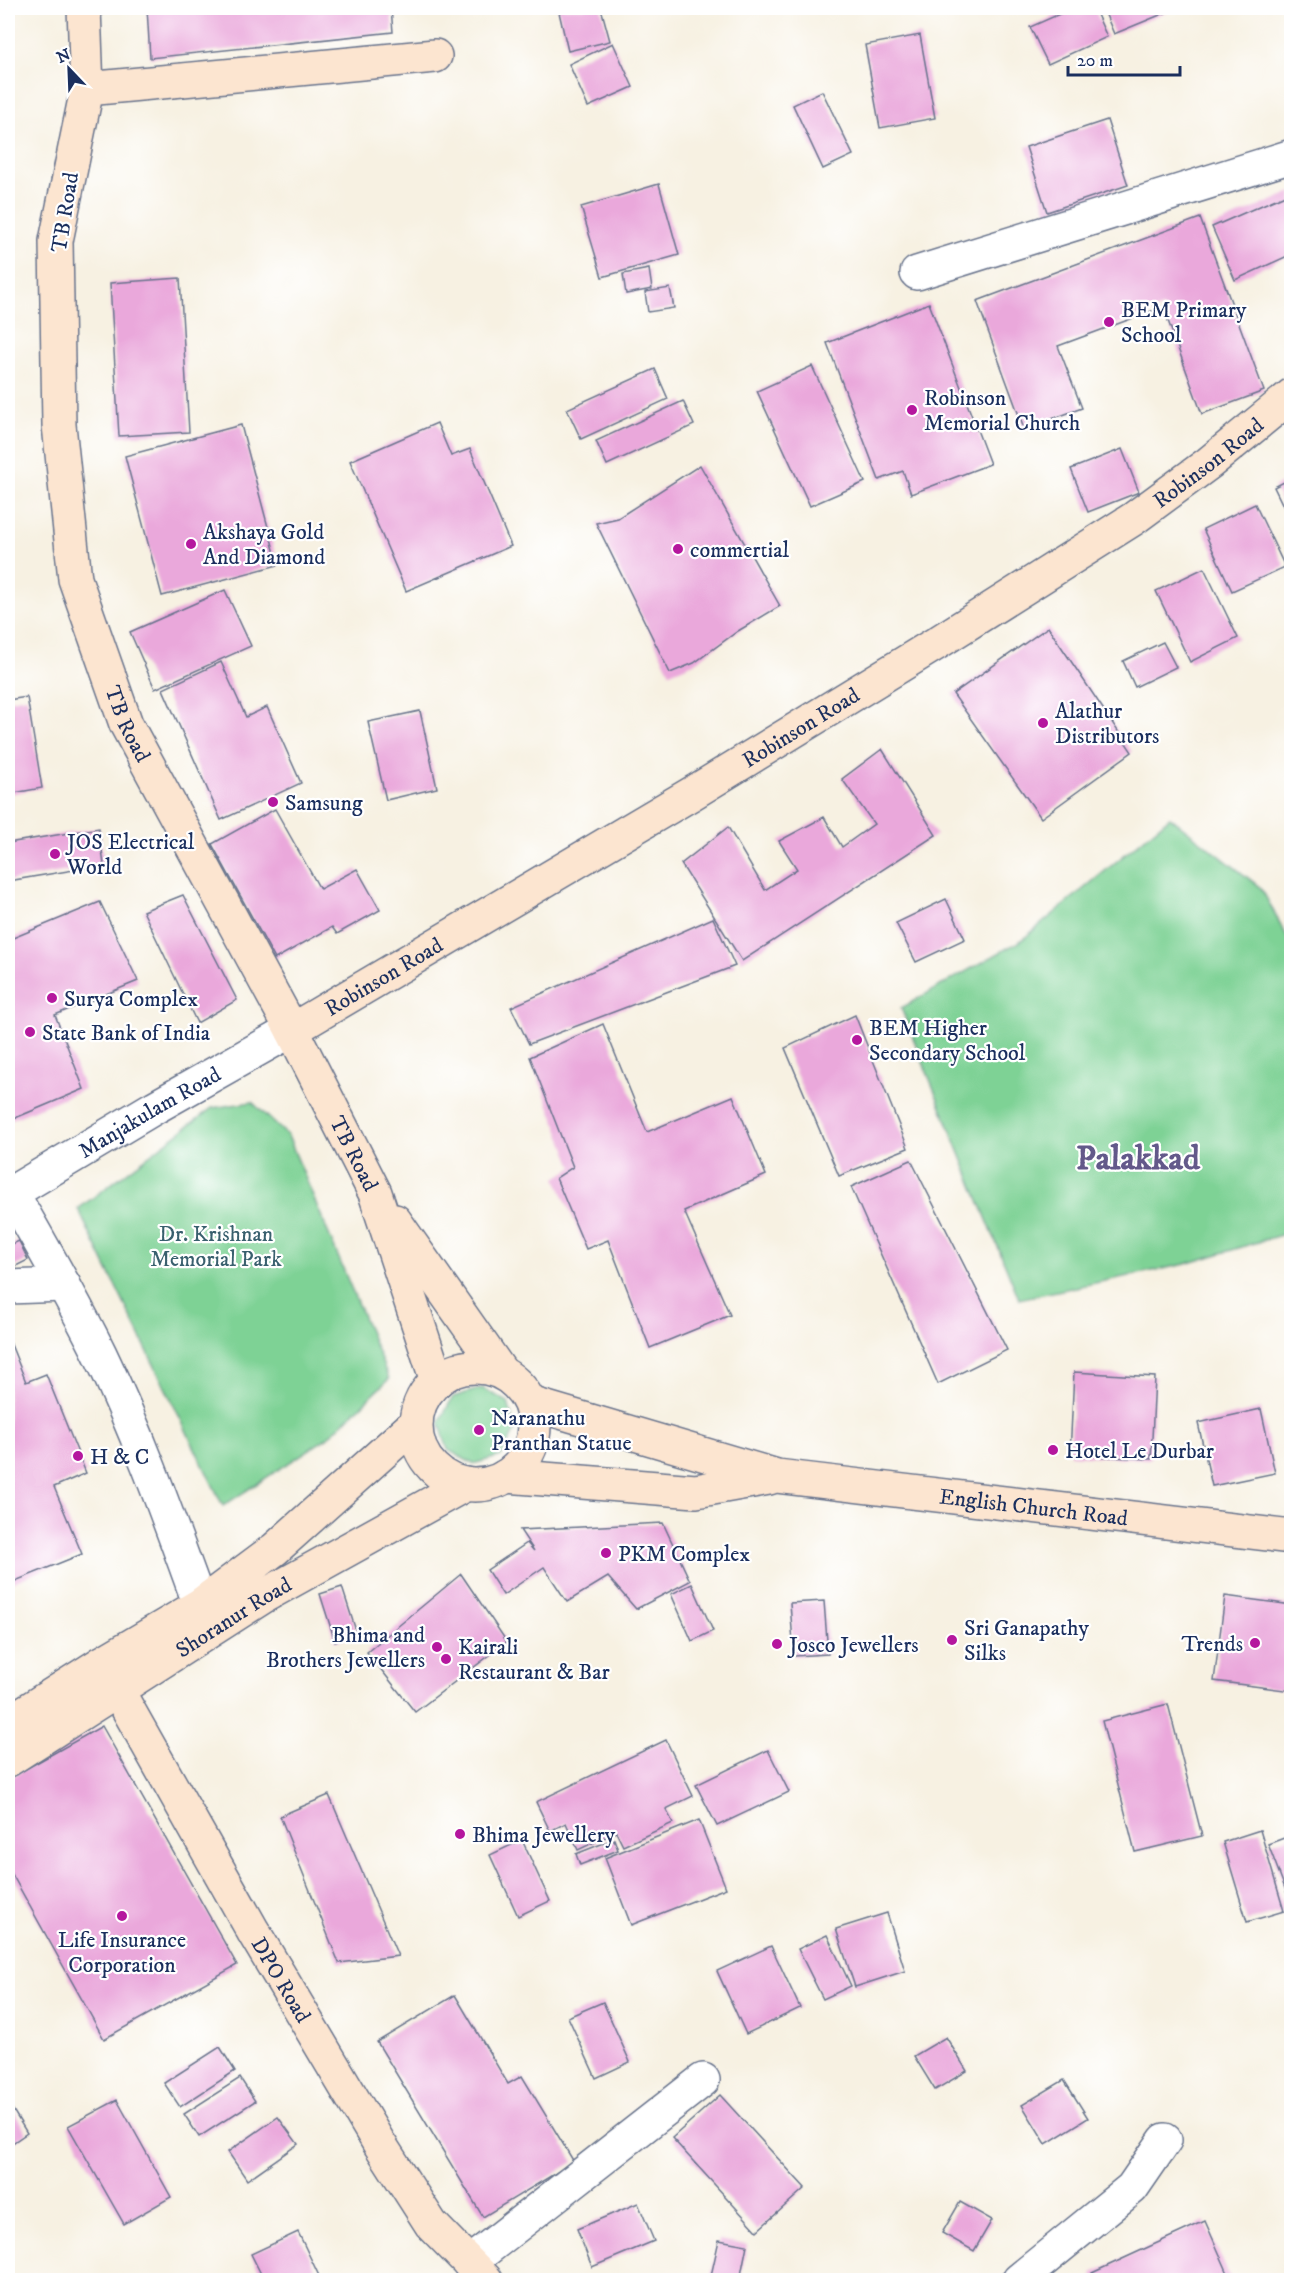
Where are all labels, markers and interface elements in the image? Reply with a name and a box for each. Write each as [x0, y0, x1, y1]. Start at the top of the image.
north arrow [39, 39, 99, 99]
scale bar [1068, 39, 1180, 77]
text: N [54, 44, 73, 68]
text: 20 m [1077, 50, 1113, 72]
street label: TB Road [46, 170, 85, 254]
place label: BEM Primary School [1121, 297, 1247, 349]
marker: BEM Primary School [1102, 315, 1116, 329]
place label: Robinson Memorial Church [924, 385, 1081, 437]
marker: Robinson Memorial Church [905, 403, 919, 417]
street label: Robinson Road [1148, 412, 1269, 515]
place label: Akshaya Gold And Diamond [203, 519, 325, 571]
marker: Akshaya Gold And Diamond [184, 537, 198, 551]
place label: commertial [690, 537, 790, 564]
marker: commertial [671, 542, 685, 556]
street label: TB Road [99, 682, 156, 767]
street label: Robinson Road [738, 682, 865, 774]
place label: Alathur Distributors [1055, 698, 1159, 750]
marker: Alathur Distributors [1036, 716, 1050, 730]
place label: Samsung [285, 790, 363, 817]
marker: Samsung [266, 795, 280, 809]
place label: JOS Electrical World [65, 829, 195, 881]
marker: JOS Electrical World [48, 847, 62, 861]
street label: Robinson Road [320, 932, 448, 1023]
place label: Surya Complex [64, 986, 198, 1013]
marker: Surya Complex [45, 991, 59, 1005]
place label: BEM Higher Secondary School [869, 1015, 1026, 1067]
place label: State Bank of India [42, 1020, 211, 1047]
marker: State Bank of India [23, 1025, 37, 1039]
marker: BEM Higher Secondary School [850, 1033, 864, 1047]
street label: Manjakulam Road [74, 1061, 226, 1165]
street label: TB Road [323, 1112, 384, 1196]
district label: Palakkad [1076, 1138, 1201, 1180]
park label: Dr. Krishnan Memorial Park [150, 1221, 282, 1273]
place label: Naranathu Pranthan Statue [491, 1405, 632, 1457]
marker: Naranathu Pranthan Statue [472, 1423, 486, 1437]
place label: Hotel Le Durbar [1065, 1438, 1215, 1465]
marker: Hotel Le Durbar [1046, 1443, 1060, 1457]
place label: H & C [90, 1444, 149, 1471]
marker: H & C [71, 1449, 85, 1463]
street label: English Church Road [938, 1483, 1129, 1532]
place label: PKM Complex [618, 1541, 750, 1568]
marker: PKM Complex [599, 1546, 613, 1560]
street label: Shoranur Road [171, 1572, 297, 1664]
place label: Sri Ganapathy Silks [964, 1615, 1089, 1667]
place label: Bhima and Brothers Jewellers [266, 1622, 425, 1674]
place label: Trends [1182, 1631, 1243, 1658]
place label: Josco Jewellers [787, 1632, 919, 1659]
marker: Sri Ganapathy Silks [945, 1633, 959, 1647]
place label: Kairali Restaurant & Bar [458, 1634, 611, 1686]
marker: Trends [1248, 1636, 1262, 1650]
marker: Josco Jewellers [770, 1637, 784, 1651]
marker: Bhima and Brothers Jewellers [430, 1640, 444, 1654]
marker: Kairali Restaurant & Bar [439, 1652, 453, 1666]
place label: Bhima Jewellery [472, 1822, 616, 1849]
marker: Bhima Jewellery [453, 1827, 467, 1841]
marker: Life Insurance Corporation [115, 1909, 129, 1923]
place label: Life Insurance Corporation [58, 1927, 186, 1979]
street label: DPO Road [245, 1933, 316, 2028]

